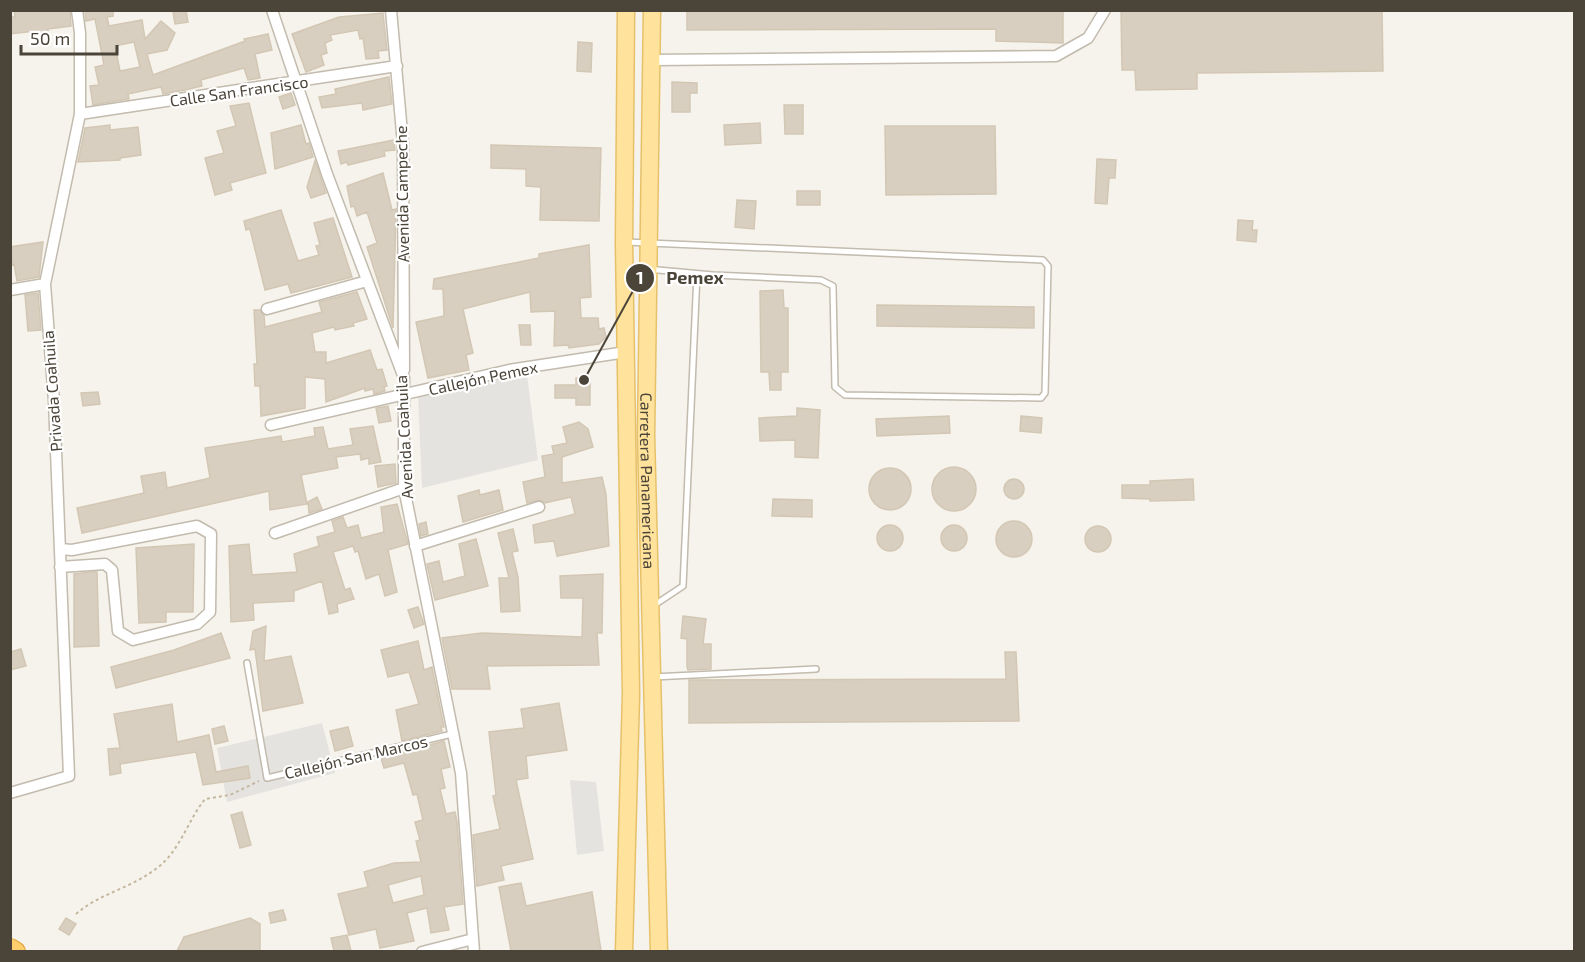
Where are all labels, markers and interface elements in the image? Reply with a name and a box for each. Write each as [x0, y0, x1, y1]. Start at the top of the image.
scale bar [21, 18, 117, 56]
text: 50 m [30, 27, 70, 49]
street label: Calle San Francisco [168, 71, 309, 110]
street label: Avenida Campeche [391, 125, 412, 263]
callout: Pemex [625, 260, 736, 296]
text: 1 [636, 266, 644, 288]
text: Pemex [666, 266, 724, 288]
street label: Privada Coahuila [38, 330, 65, 452]
street label: Callejón Pemex [427, 357, 540, 399]
street label: Avenida Coahuila [391, 374, 416, 500]
street label: Carretera Panamericana [637, 392, 659, 569]
street label: Callejón San Marcos [282, 731, 430, 783]

